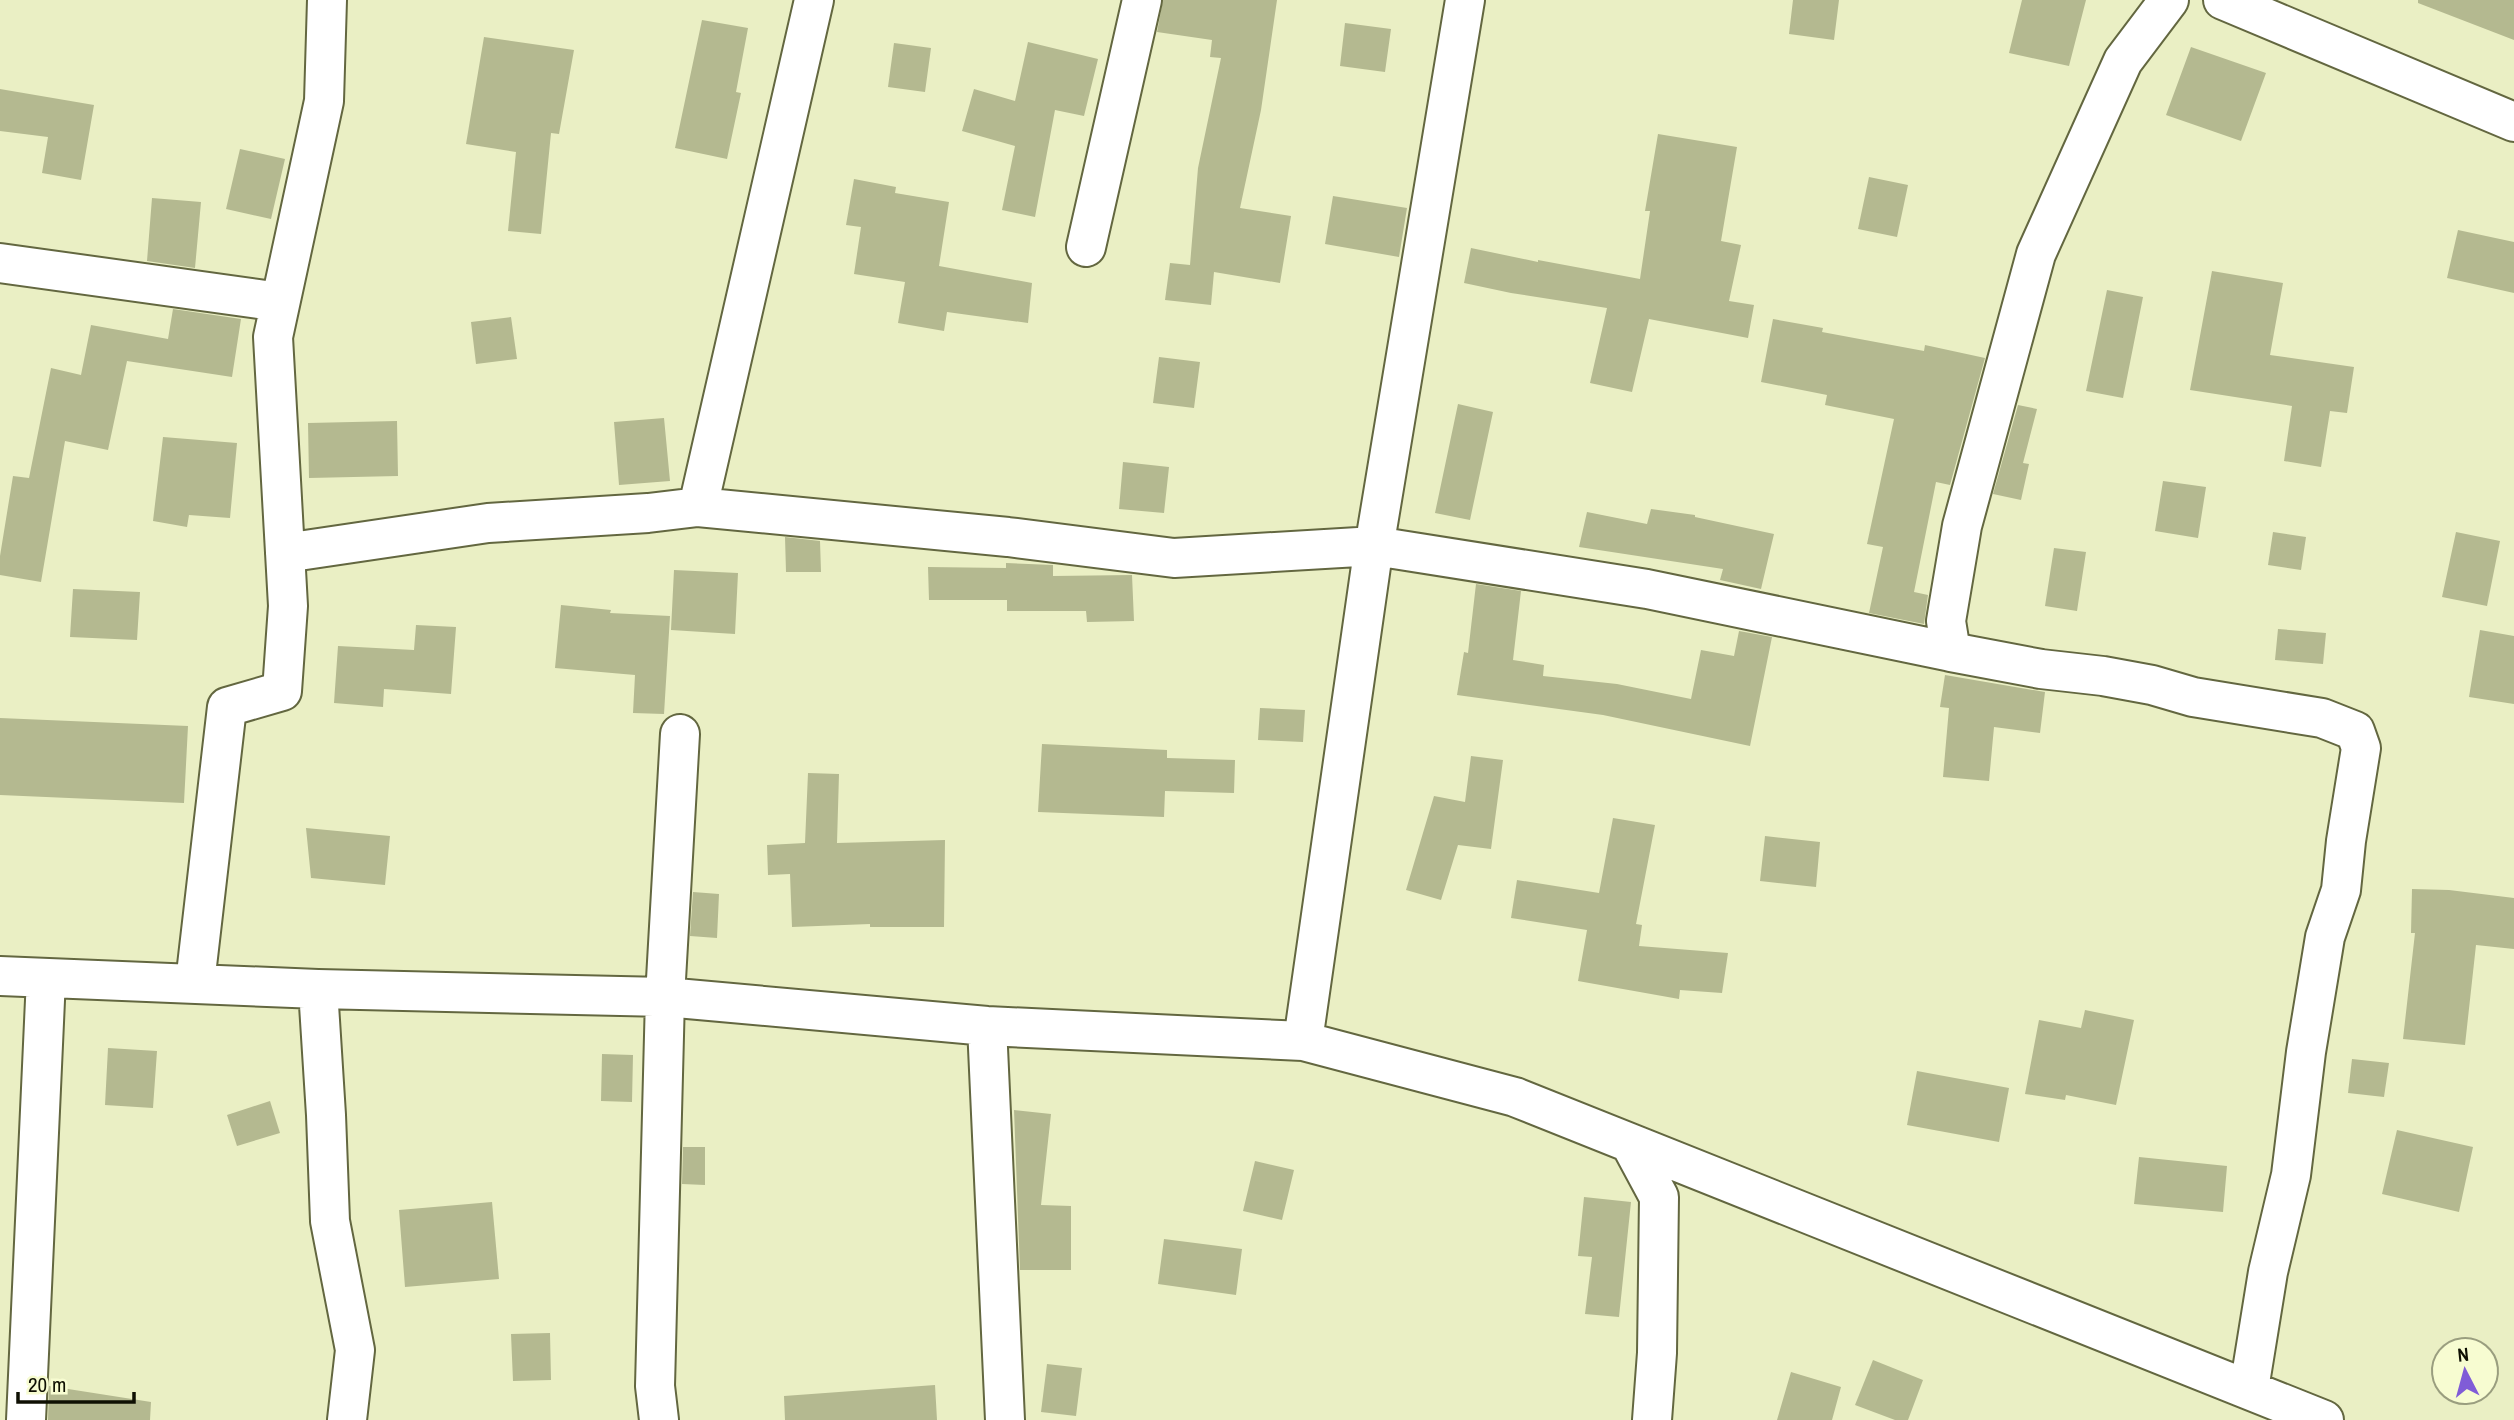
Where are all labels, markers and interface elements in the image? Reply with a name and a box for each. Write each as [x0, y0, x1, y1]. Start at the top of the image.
north arrow [2430, 1336, 2500, 1406]
text: N [2456, 1341, 2470, 1368]
scale bar [18, 1360, 133, 1404]
text: 20 m [28, 1370, 66, 1399]

